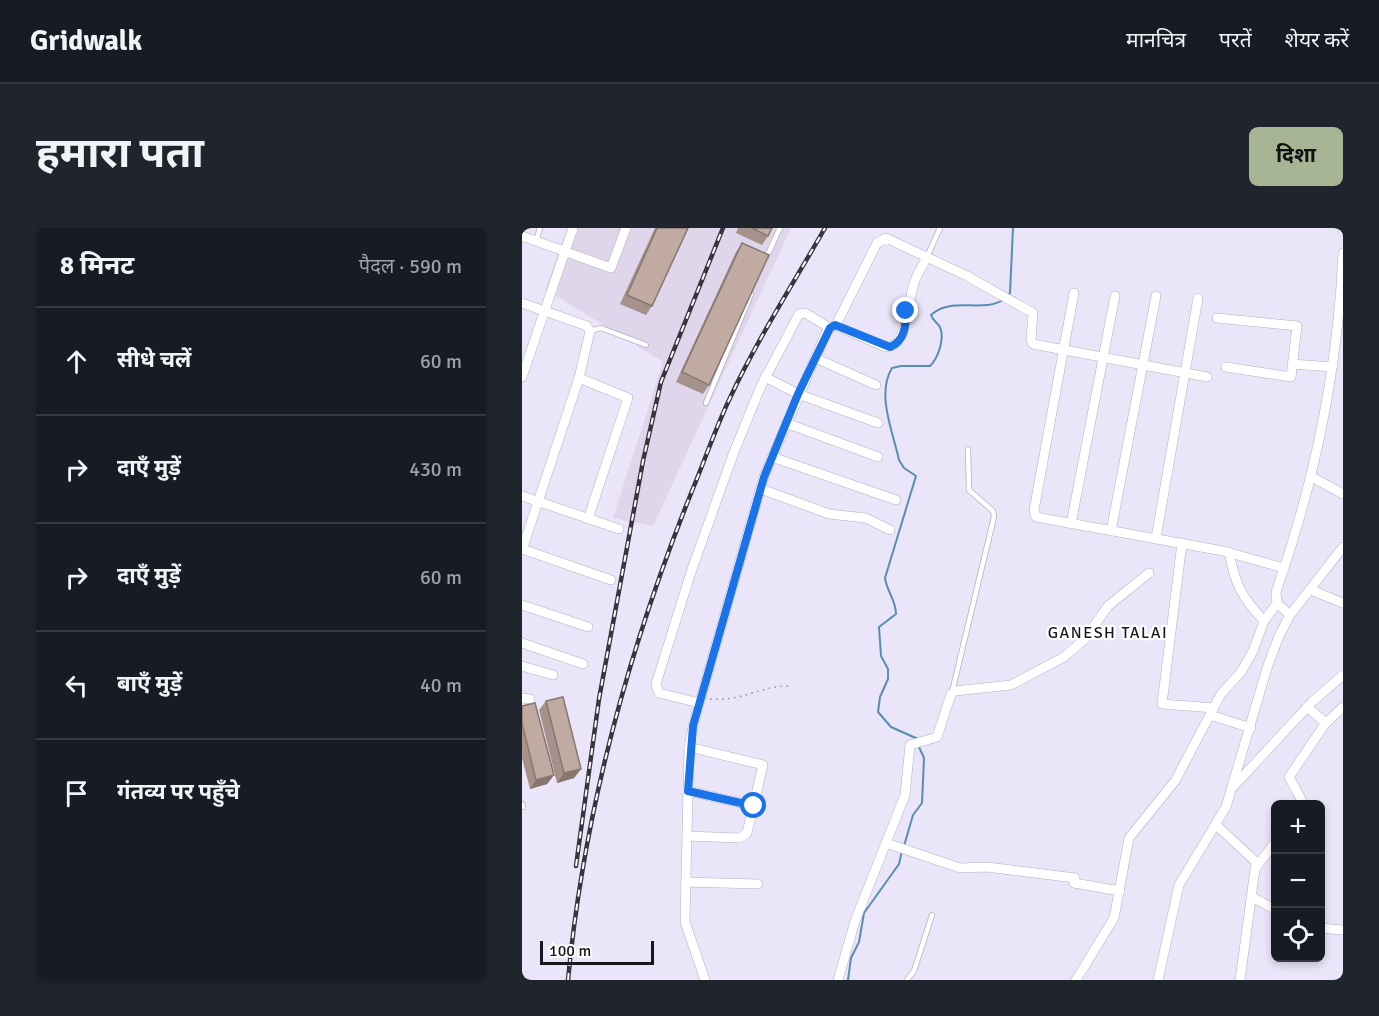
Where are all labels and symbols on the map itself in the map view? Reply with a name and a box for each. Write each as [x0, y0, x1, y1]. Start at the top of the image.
route end [892, 297, 918, 323]
district label: GANESH TALAI [1048, 623, 1168, 643]
route start [740, 792, 766, 818]
scale bar [540, 938, 654, 966]

